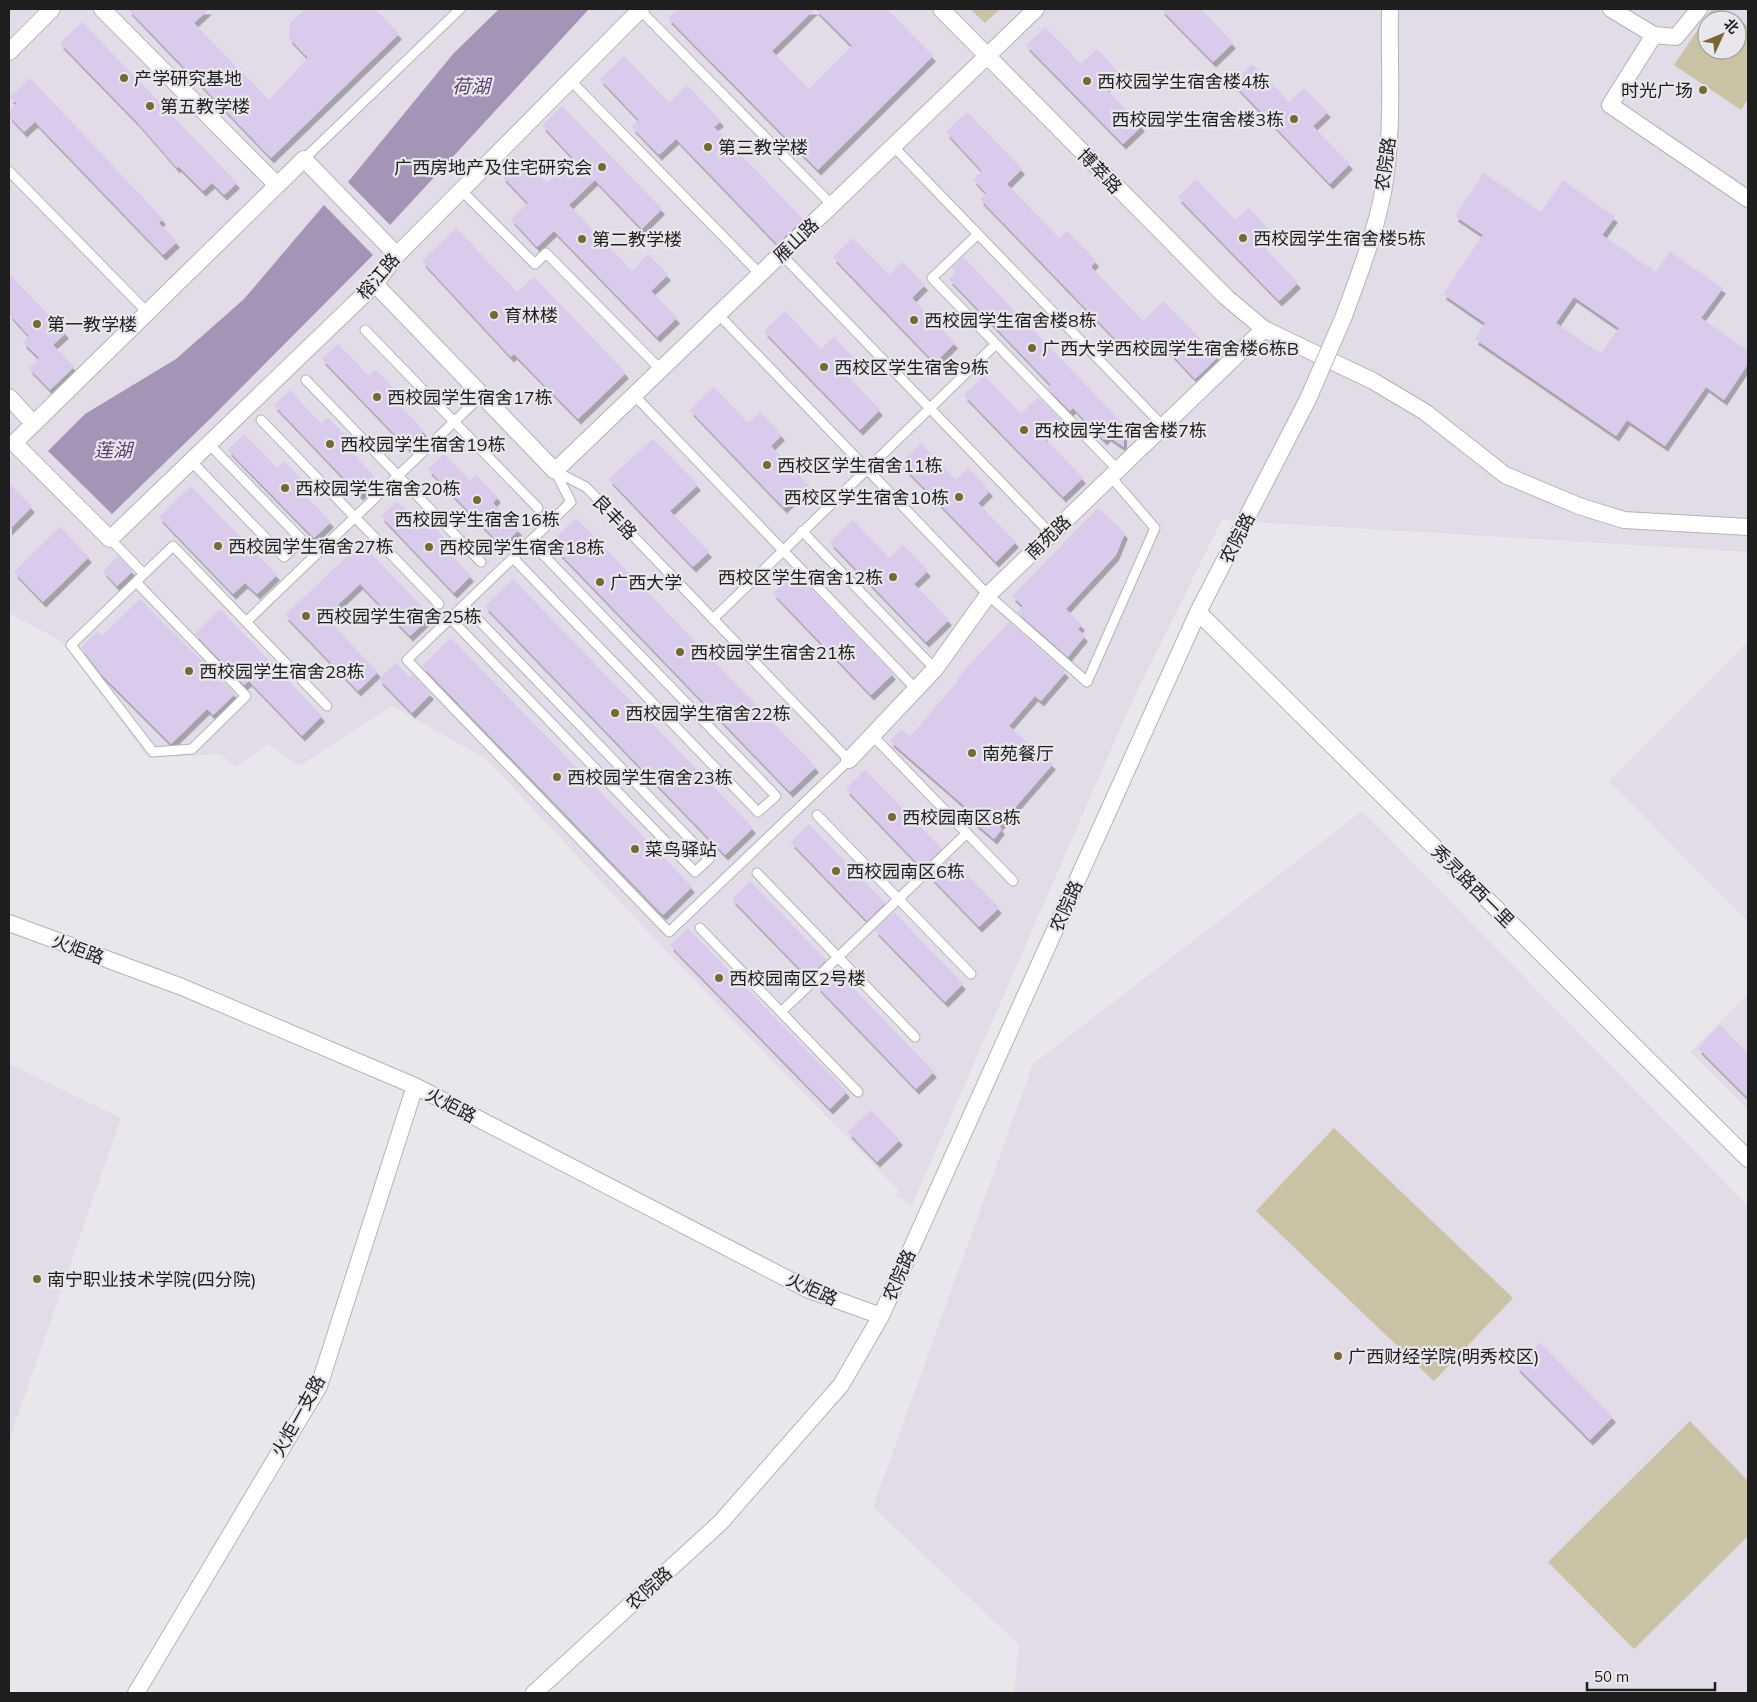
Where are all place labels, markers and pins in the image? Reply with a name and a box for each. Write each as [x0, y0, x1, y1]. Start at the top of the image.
place label: 产学研究基地 [134, 67, 242, 90]
place label: 西校园学生宿舍楼4栋 [1097, 70, 1270, 93]
marker: 产学研究基地 [118, 72, 130, 84]
marker: 西校园学生宿舍楼4栋 [1081, 75, 1093, 87]
place label: 时光广场 [1621, 79, 1693, 102]
marker: 时光广场 [1697, 84, 1709, 96]
place label: 第五教学楼 [160, 95, 250, 118]
marker: 第五教学楼 [144, 100, 156, 112]
place label: 西校园学生宿舍楼3栋 [1111, 108, 1284, 131]
marker: 西校园学生宿舍楼3栋 [1288, 113, 1300, 125]
place label: 第三教学楼 [718, 136, 808, 159]
marker: 第三教学楼 [702, 141, 714, 153]
place label: 广西房地产及住宅研究会 [394, 156, 592, 179]
marker: 广西房地产及住宅研究会 [596, 161, 608, 173]
place label: 西校园学生宿舍楼5栋 [1253, 227, 1426, 250]
place label: 第二教学楼 [592, 228, 682, 251]
marker: 西校园学生宿舍楼5栋 [1237, 232, 1249, 244]
marker: 第二教学楼 [576, 233, 588, 245]
place label: 育林楼 [504, 304, 558, 327]
marker: 育林楼 [488, 309, 500, 321]
place label: 西校园学生宿舍楼8栋 [924, 309, 1097, 332]
place label: 第一教学楼 [47, 313, 137, 336]
marker: 西校园学生宿舍楼8栋 [908, 314, 920, 326]
marker: 第一教学楼 [31, 318, 43, 330]
place label: 广西大学西校园学生宿舍楼6栋B [1042, 337, 1299, 360]
marker: 广西大学西校园学生宿舍楼6栋B [1026, 342, 1038, 354]
place label: 西校区学生宿舍9栋 [834, 356, 989, 379]
marker: 西校区学生宿舍9栋 [818, 361, 830, 373]
place label: 西校园学生宿舍17栋 [387, 386, 553, 409]
marker: 西校园学生宿舍17栋 [371, 391, 383, 403]
place label: 西校园学生宿舍楼7栋 [1034, 419, 1207, 442]
marker: 西校园学生宿舍楼7栋 [1018, 424, 1030, 436]
place label: 西校园学生宿舍19栋 [340, 433, 506, 456]
marker: 西校园学生宿舍19栋 [324, 438, 336, 450]
place label: 西校区学生宿舍11栋 [777, 454, 943, 477]
marker: 西校区学生宿舍11栋 [761, 459, 773, 471]
place label: 西校园学生宿舍20栋 [295, 477, 461, 500]
marker: 西校园学生宿舍20栋 [279, 482, 291, 494]
place label: 西校区学生宿舍10栋 [783, 486, 949, 509]
marker: 西校区学生宿舍10栋 [953, 491, 965, 503]
marker: 西校园学生宿舍16栋 [471, 494, 483, 506]
place label: 西校园学生宿舍16栋 [394, 508, 560, 531]
place label: 西校园学生宿舍27栋 [228, 535, 394, 558]
place label: 西校园学生宿舍18栋 [439, 536, 605, 559]
marker: 西校园学生宿舍27栋 [212, 540, 224, 552]
marker: 西校园学生宿舍18栋 [423, 541, 435, 553]
place label: 西校区学生宿舍12栋 [717, 566, 883, 589]
place label: 广西大学 [610, 571, 682, 594]
marker: 西校区学生宿舍12栋 [887, 571, 899, 583]
marker: 广西大学 [594, 576, 606, 588]
place label: 西校园学生宿舍25栋 [316, 605, 482, 628]
marker: 西校园学生宿舍25栋 [300, 610, 312, 622]
place label: 西校园学生宿舍21栋 [690, 641, 856, 664]
marker: 西校园学生宿舍21栋 [674, 646, 686, 658]
place label: 西校园学生宿舍28栋 [199, 660, 365, 683]
marker: 西校园学生宿舍28栋 [183, 665, 195, 677]
place label: 西校园学生宿舍22栋 [625, 702, 791, 725]
marker: 西校园学生宿舍22栋 [609, 707, 621, 719]
place label: 南苑餐厅 [982, 742, 1054, 765]
marker: 南苑餐厅 [966, 747, 978, 759]
place label: 西校园学生宿舍23栋 [567, 766, 733, 789]
marker: 西校园学生宿舍23栋 [551, 771, 563, 783]
place label: 西校园南区8栋 [902, 806, 1021, 829]
marker: 西校园南区8栋 [886, 811, 898, 823]
place label: 菜鸟驿站 [645, 838, 717, 861]
marker: 菜鸟驿站 [629, 843, 641, 855]
place label: 西校园南区6栋 [846, 860, 965, 883]
marker: 西校园南区6栋 [830, 865, 842, 877]
place label: 西校园南区2号楼 [729, 967, 866, 990]
marker: 西校园南区2号楼 [713, 972, 725, 984]
place label: 南宁职业技术学院(四分院) [47, 1268, 256, 1291]
marker: 南宁职业技术学院(四分院) [31, 1273, 43, 1285]
place label: 广西财经学院(明秀校区) [1348, 1345, 1539, 1368]
marker: 广西财经学院(明秀校区) [1332, 1350, 1344, 1362]

